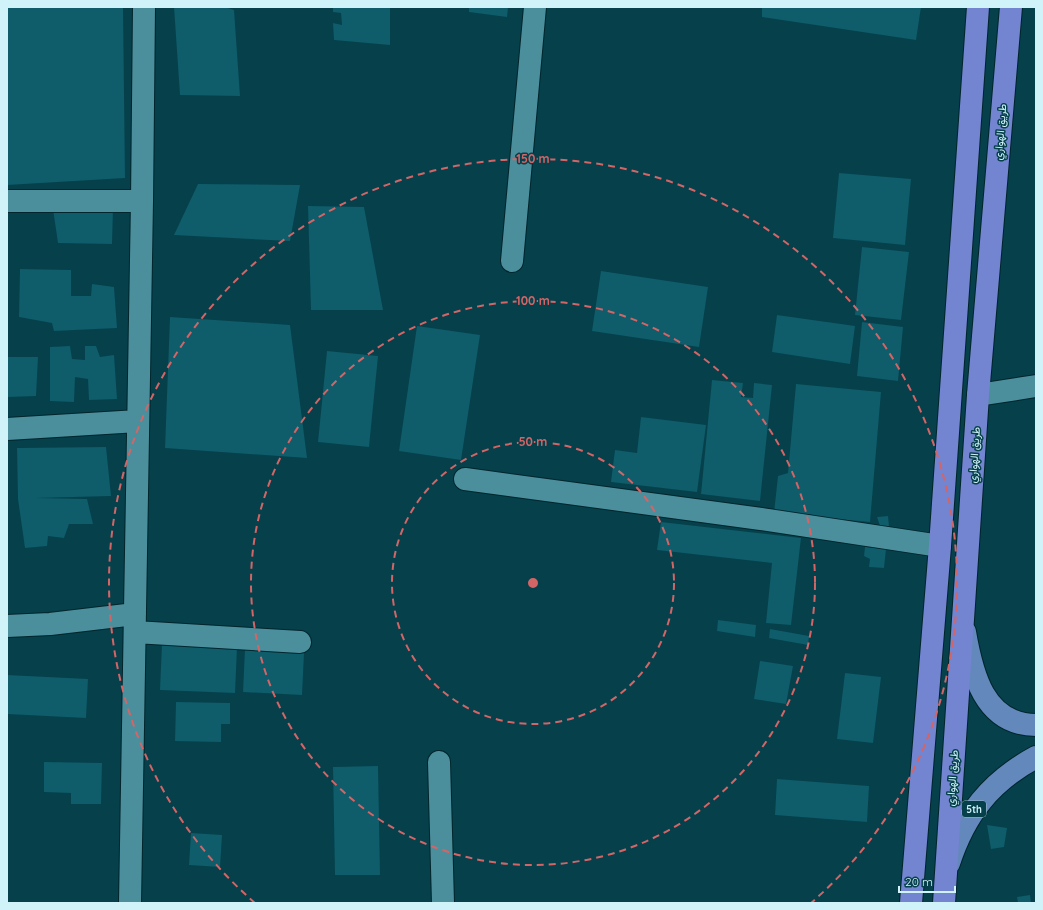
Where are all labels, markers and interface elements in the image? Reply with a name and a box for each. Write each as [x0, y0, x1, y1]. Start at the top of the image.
street label: طريق الهواري [991, 103, 1012, 161]
text: 150 m [516, 151, 550, 166]
text: 100 m [516, 293, 550, 308]
street label: طريق الهواري [965, 426, 986, 484]
text: 50 m [519, 434, 547, 449]
centre of rings [526, 576, 540, 590]
street label: طريق الهواري [943, 749, 964, 807]
road number: 5th [962, 801, 986, 817]
scale bar [899, 868, 955, 894]
text: 20 m [905, 874, 933, 889]

